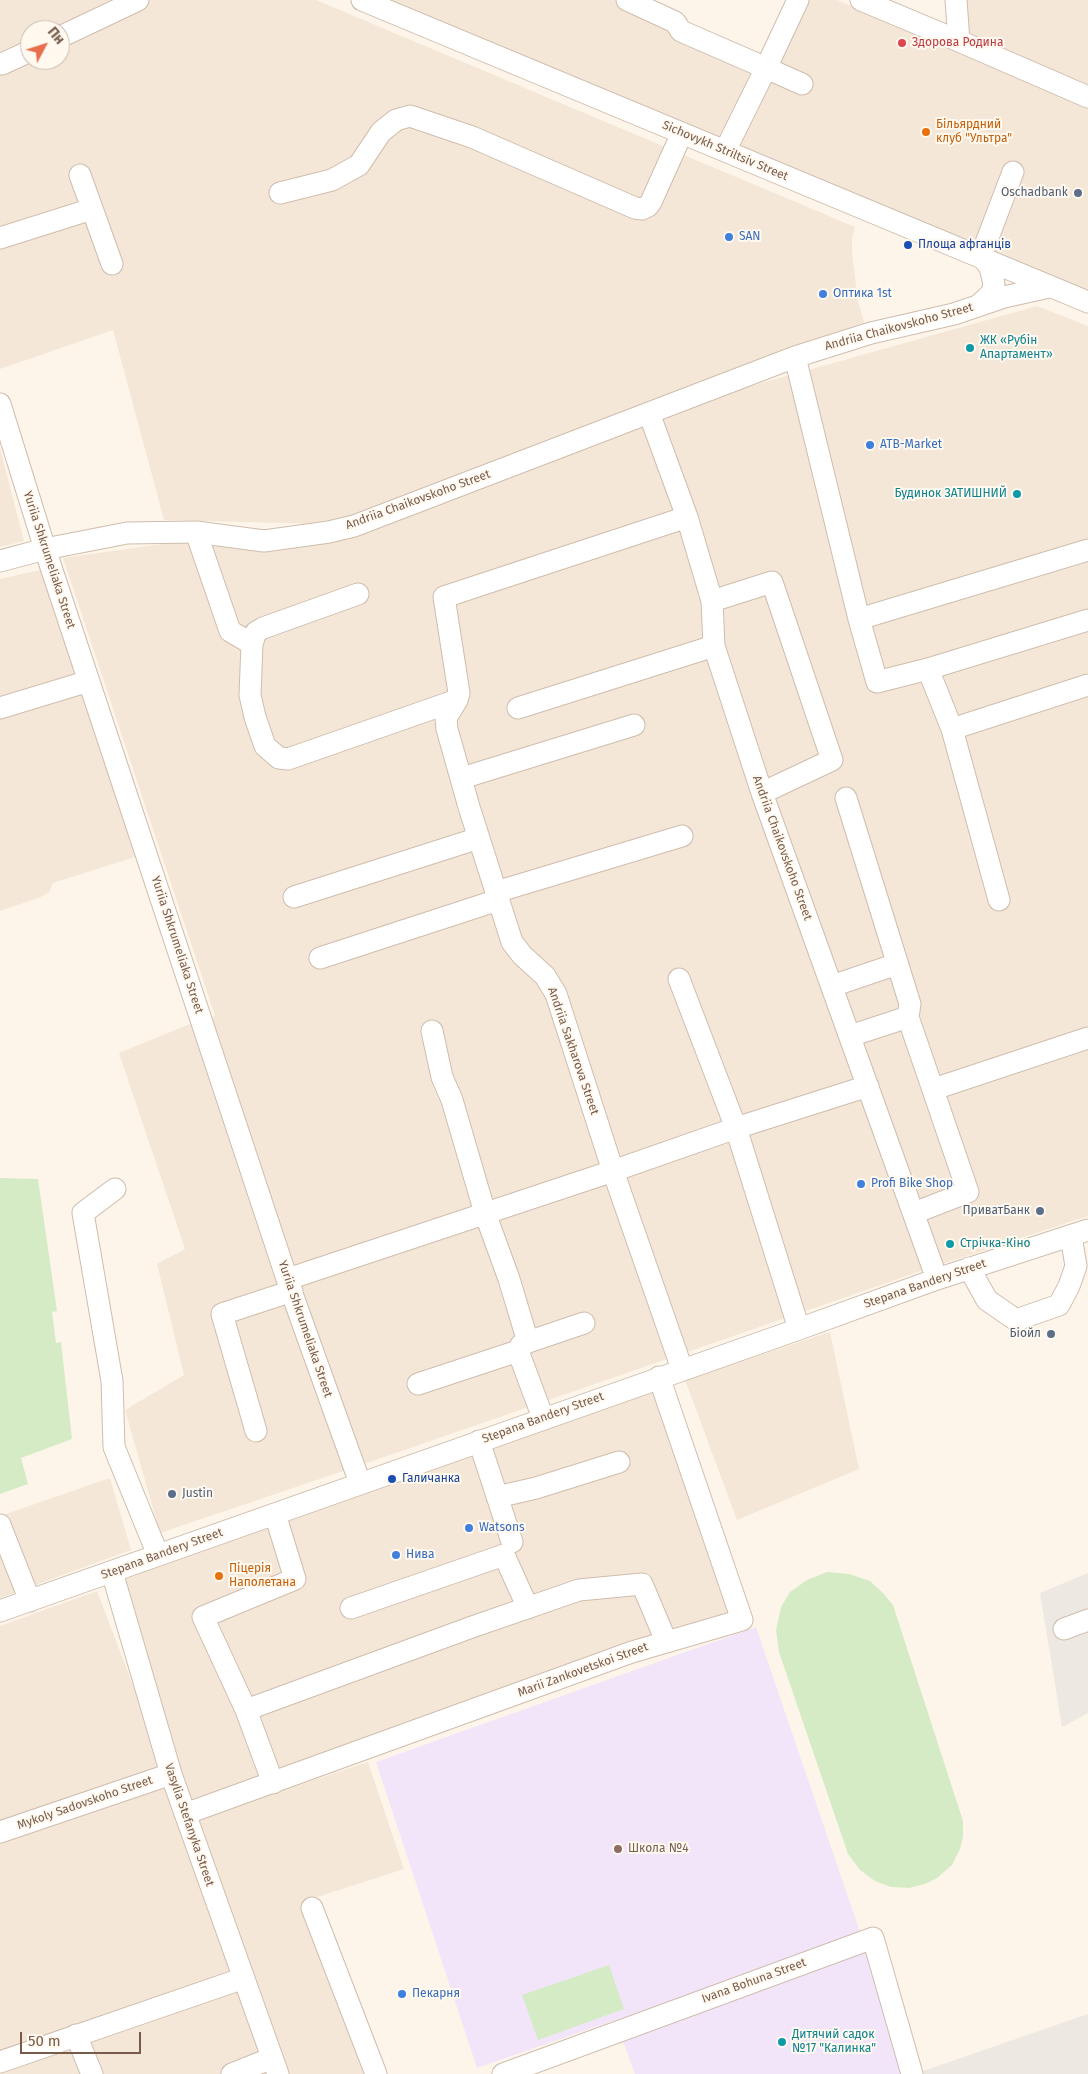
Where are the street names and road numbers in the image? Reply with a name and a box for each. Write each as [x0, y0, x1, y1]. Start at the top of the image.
street label: Sichovykh Striltsiv Street [660, 118, 790, 184]
street label: Andriia Chaikovskoho Street [823, 300, 975, 354]
street label: Andriia Chaikovskoho Street [344, 467, 492, 533]
street label: Yuriia Shkrumeliaka Street [20, 489, 78, 631]
street label: Andriia Chaikovskoho Street [749, 774, 815, 922]
street label: Yuriia Shkrumeliaka Street [148, 874, 206, 1016]
street label: Andriia Sakharova Street [544, 985, 602, 1117]
street label: Stepana Bandery Street [862, 1256, 988, 1312]
street label: Yuriia Shkrumeliaka Street [275, 1259, 335, 1399]
street label: Stepana Bandery Street [480, 1389, 606, 1447]
street label: Stepana Bandery Street [99, 1525, 225, 1583]
street label: Marii Zankovetskoi Street [516, 1640, 650, 1700]
street label: Vasylia Stefanyka Street [161, 1762, 217, 1888]
street label: Mykoly Sadovskoho Street [15, 1773, 155, 1833]
street label: Ivana Bohuna Street [700, 1955, 808, 2007]

